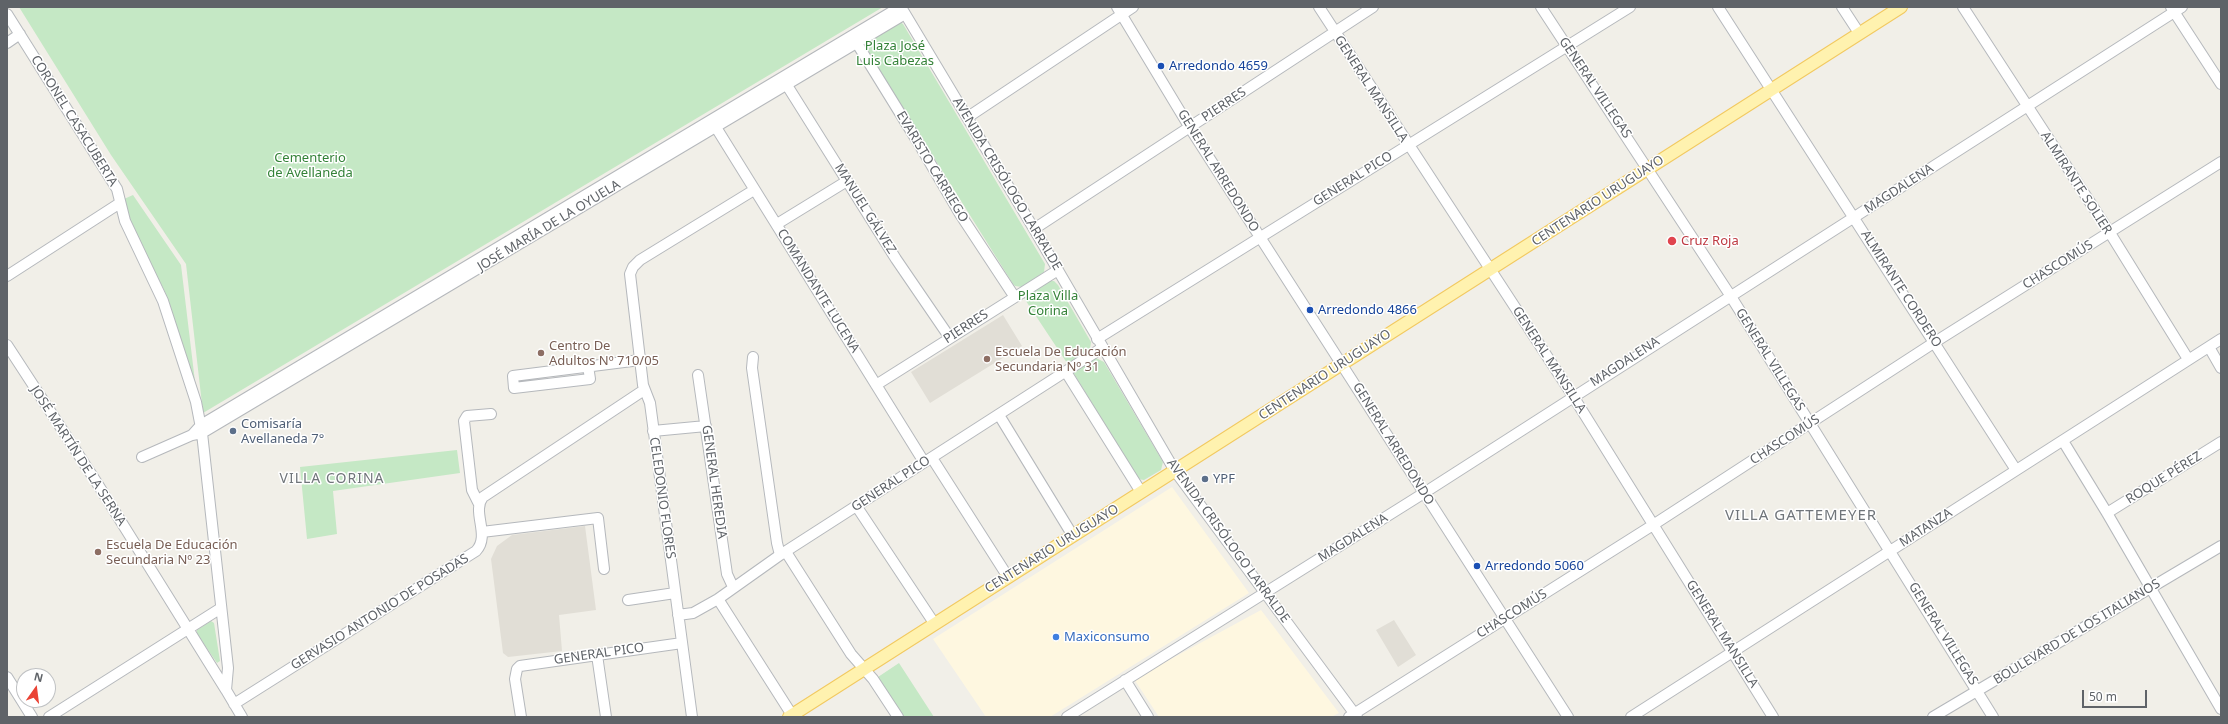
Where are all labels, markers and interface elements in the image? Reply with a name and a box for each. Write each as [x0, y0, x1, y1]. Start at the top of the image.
street label: GENERAL MANSILLA [1331, 33, 1411, 145]
street label: GENERAL VILLEGAS [1555, 35, 1635, 141]
park label: Plaza José Luis Cabezas [856, 38, 934, 69]
street label: CORONEL CASACUBERTA [27, 53, 121, 189]
place label: Arredondo 4659 [1169, 58, 1268, 74]
marker: Arredondo 4659 [1156, 61, 1166, 71]
street label: PIERRES [1199, 85, 1249, 125]
street label: AVENIDA CRISÓLOGO LARRALDE [949, 95, 1065, 273]
street label: GENERAL ARREDONDO [1174, 107, 1262, 235]
street label: EVARISTO CARRIEGO [893, 109, 971, 225]
street label: ALMIRANTE SOLIER [2037, 129, 2115, 237]
street label: GENERAL PICO [1310, 148, 1396, 210]
park label: Cementerio de Avellaneda [267, 150, 353, 181]
street label: CENTENARIO URUGUAYO [1529, 152, 1667, 250]
street label: MANUEL GÁLVEZ [831, 161, 899, 257]
street label: MAGDALENA [1862, 161, 1936, 217]
street label: JOSÉ MARÍA DE LA OYUELA [475, 177, 623, 275]
street label: COMANDANTE LUCENA [773, 226, 863, 356]
street label: ALMIRANTE CORDERO [1857, 227, 1945, 351]
place label: Cruz Roja [1681, 233, 1739, 249]
marker: Cruz Roja [1666, 235, 1678, 247]
street label: CHASCOMÚS [2020, 237, 2096, 293]
park label: Plaza Villa Corina [1018, 288, 1078, 319]
place label: Arredondo 4866 [1318, 302, 1417, 318]
street label: GENERAL MANSILLA [1509, 304, 1589, 416]
marker: Arredondo 4866 [1305, 305, 1315, 315]
street label: GENERAL VILLEGAS [1732, 306, 1808, 414]
street label: PIERRES [941, 307, 991, 347]
street label: CENTENARIO URUGUAYO [1256, 326, 1394, 424]
street label: MAGDALENA [1588, 334, 1662, 390]
place label: Centro De Adultos Nº 710/05 [549, 338, 659, 369]
place label: Escuela De Educación Secundaria Nº 31 [995, 344, 1127, 375]
marker: Centro De Adultos Nº 710/05 [536, 348, 546, 358]
marker: Escuela De Educación Secundaria Nº 31 [982, 354, 992, 364]
street label: GENERAL ARREDONDO [1349, 380, 1437, 508]
street label: JOSÉ MARTÍN DE LA SERNA [27, 383, 129, 529]
street label: CHASCOMÚS [1747, 412, 1823, 468]
place label: Comisaría Avellaneda 7° [241, 416, 324, 447]
street label: GENERAL HEREDIA [698, 424, 730, 540]
marker: Comisaría Avellaneda 7° [228, 426, 238, 436]
street label: CELEDONIO FLORES [646, 436, 678, 560]
street label: ROQUE PÉREZ [2123, 449, 2205, 507]
street label: GENERAL PICO [849, 453, 933, 515]
street label: AVENIDA CRISÓLOGO LARRALDE [1163, 456, 1293, 626]
district label: VILLA CORINA [280, 471, 384, 487]
place label: YPF [1213, 471, 1235, 487]
marker: YPF [1200, 474, 1210, 484]
street label: CENTENARIO URUGUAYO [982, 501, 1122, 597]
street label: MATANZA [1897, 505, 1955, 551]
district label: VILLA GATTEMEYER [1725, 507, 1877, 525]
street label: MAGDALENA [1315, 510, 1391, 566]
place label: Escuela De Educación Secundaria Nº 23 [106, 537, 238, 568]
marker: Escuela De Educación Secundaria Nº 23 [93, 547, 103, 557]
street label: GERVASIO ANTONIO DE POSADAS [288, 551, 472, 673]
place label: Arredondo 5060 [1485, 558, 1584, 574]
marker: Arredondo 5060 [1472, 561, 1482, 571]
street label: BOULEVARD DE LOS ITALIANOS [1991, 576, 2163, 688]
street label: GENERAL MANSILLA [1683, 577, 1761, 691]
street label: GENERAL VILLEGAS [1905, 580, 1981, 688]
street label: CHASCOMÚS [1474, 586, 1550, 642]
place label: Maxiconsumo [1064, 629, 1150, 645]
marker: Maxiconsumo [1051, 632, 1061, 642]
street label: GENERAL PICO [553, 640, 645, 668]
north arrow [16, 668, 56, 708]
text: N [33, 668, 45, 685]
scale bar [2084, 682, 2149, 708]
text: 50 m [2089, 688, 2117, 705]

